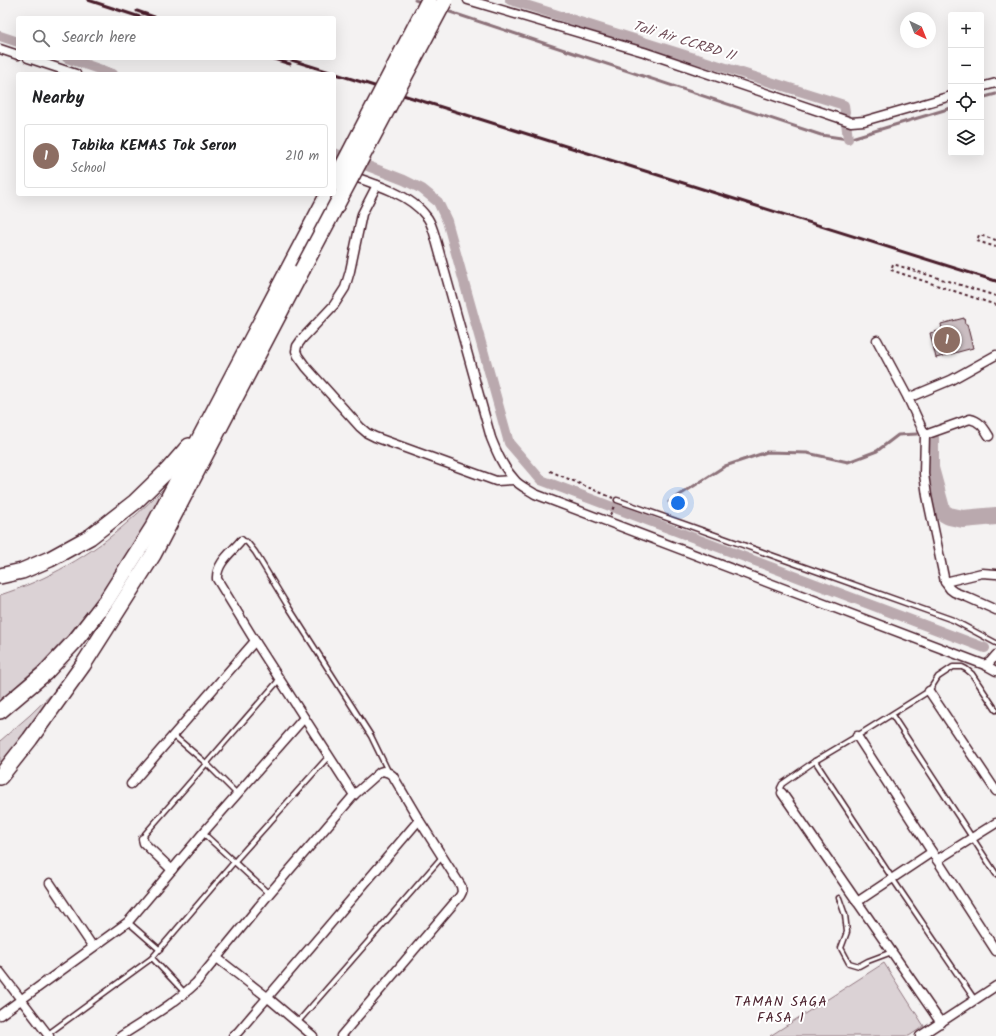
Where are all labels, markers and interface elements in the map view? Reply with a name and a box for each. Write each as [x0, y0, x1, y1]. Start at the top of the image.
north arrow [900, 12, 936, 48]
map controls [948, 12, 984, 156]
button: + [948, 12, 984, 48]
water label: Tali Air CCRBD 11 [630, 15, 740, 68]
search box [16, 16, 336, 60]
text: Search here [62, 26, 136, 50]
icon: search [30, 27, 52, 49]
button: − [948, 48, 984, 84]
button: locate [948, 84, 984, 120]
text: Nearby [32, 85, 84, 112]
button: layers [948, 120, 984, 156]
text: Tabika KEMAS Tok Seron [71, 134, 237, 158]
text: 1 [44, 146, 48, 167]
text: 210 m [285, 146, 319, 167]
text: School [71, 158, 106, 179]
pin: 1 [934, 325, 960, 355]
your location [668, 493, 688, 513]
district label: TAMAN SAGA FASA 1 [734, 991, 828, 1029]

